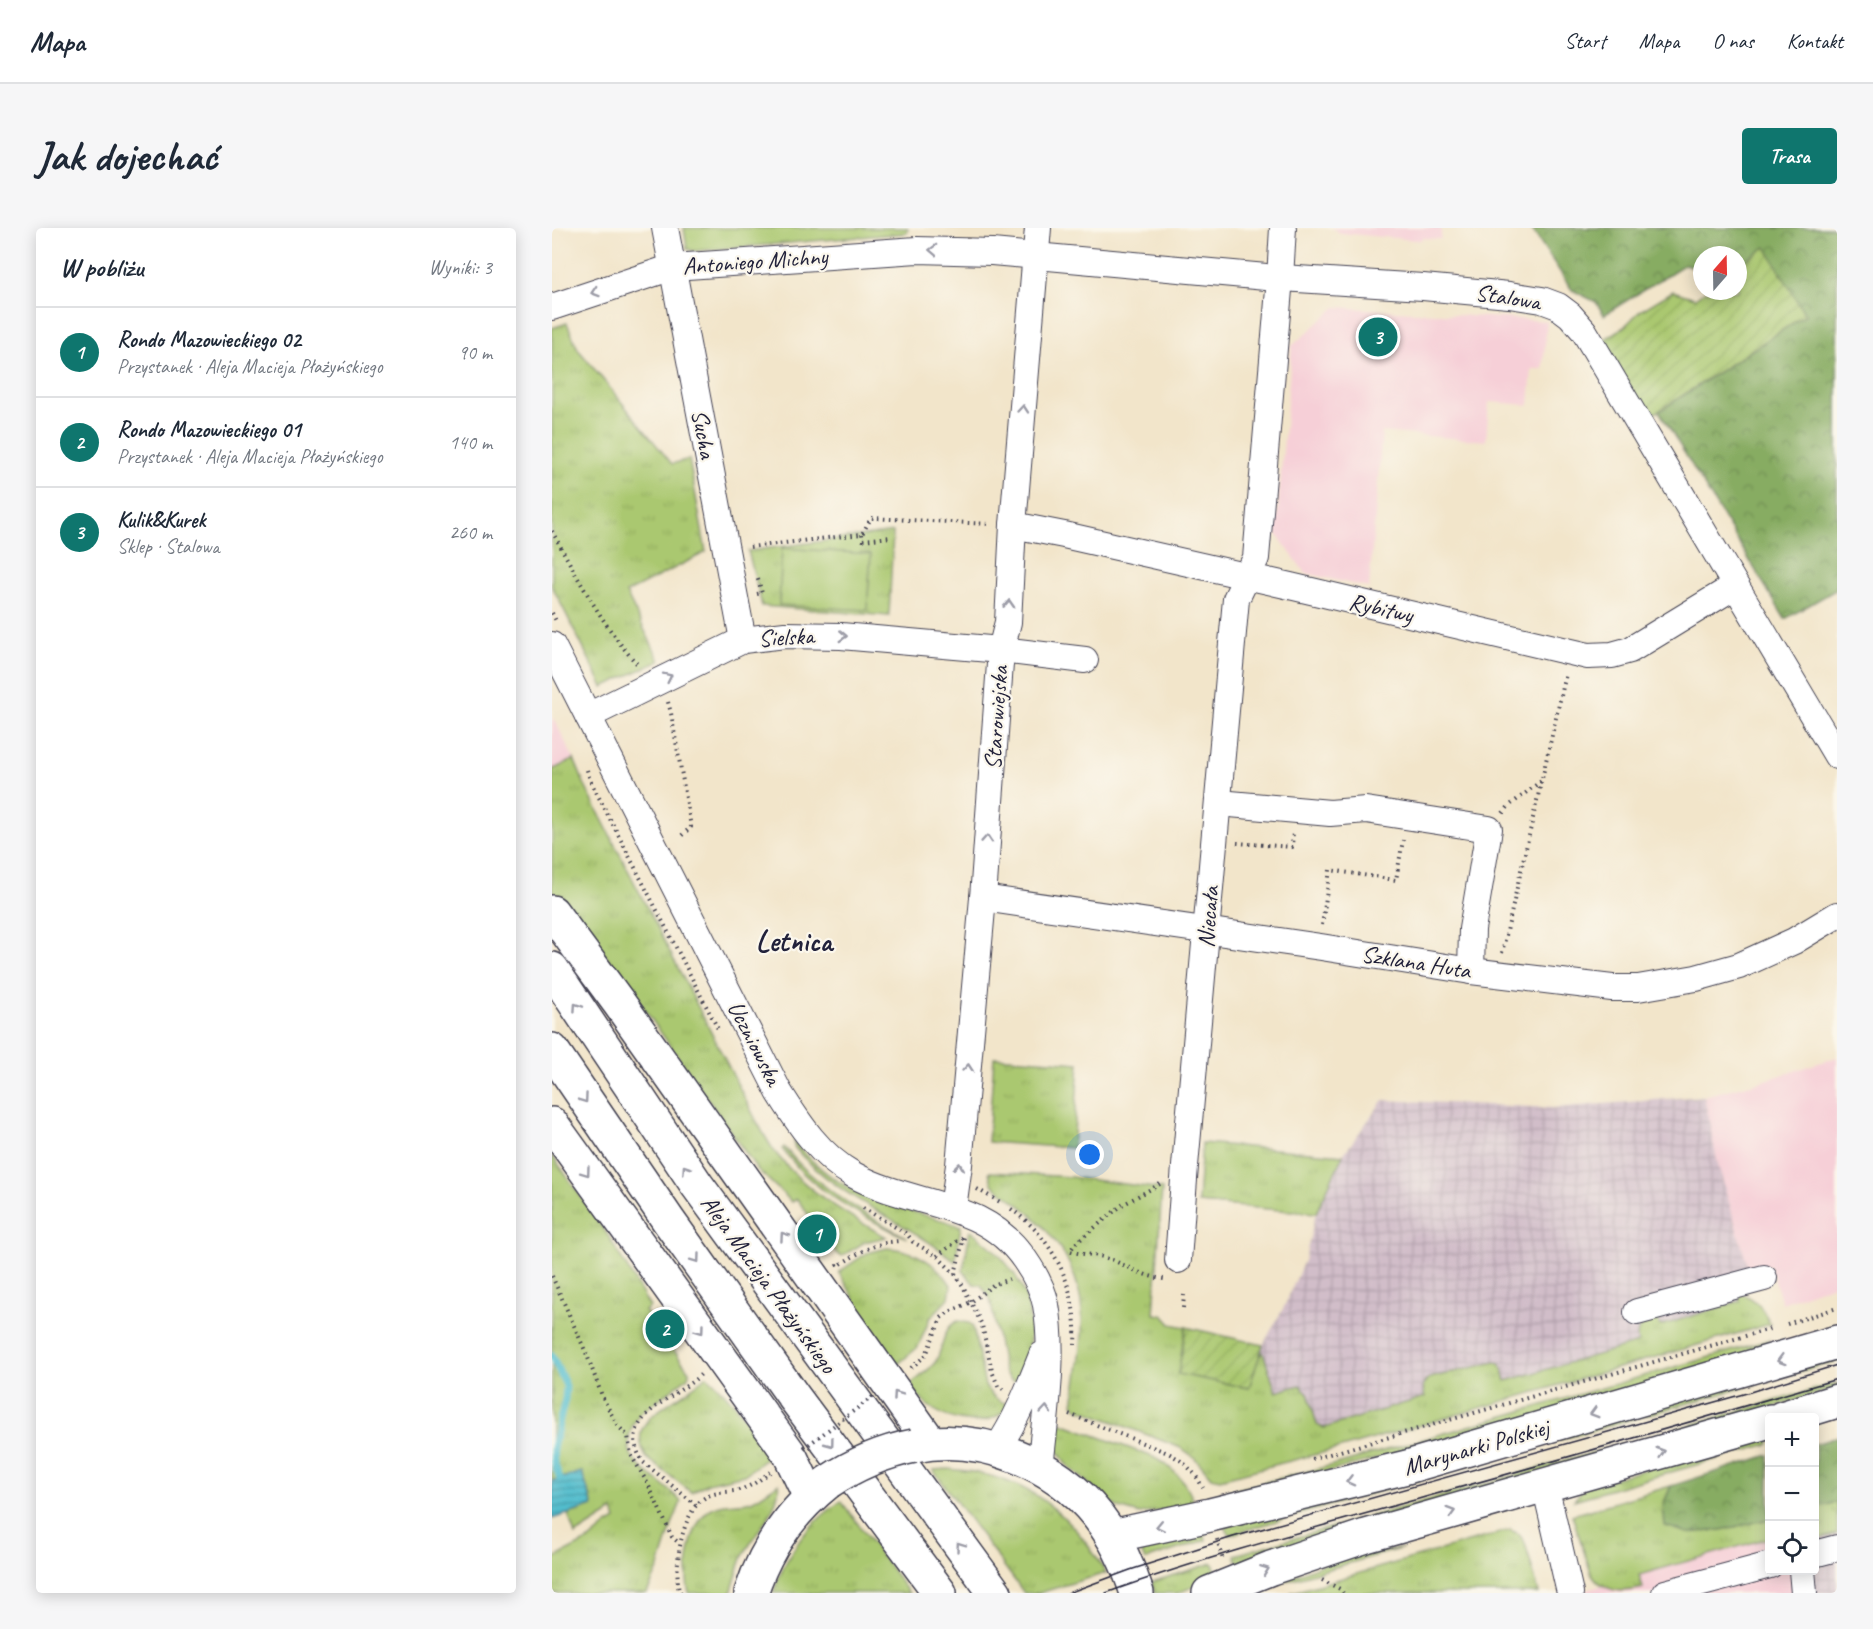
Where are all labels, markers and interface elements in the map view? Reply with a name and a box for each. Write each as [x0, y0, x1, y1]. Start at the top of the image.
text: Mapa [30, 24, 85, 59]
text: Start [1565, 28, 1606, 54]
text: Mapa [1639, 28, 1679, 54]
text: O nas [1712, 28, 1754, 54]
text: Kontakt [1787, 28, 1843, 54]
button: Trasa [1742, 128, 1837, 184]
text: Jak dojechać [36, 130, 217, 183]
street label: Antoniego Michny [682, 241, 830, 281]
one-way arrow [929, 244, 938, 257]
north arrow [1693, 246, 1747, 300]
text: W pobliżu [60, 251, 143, 284]
text: Wyniki: 3 [429, 255, 492, 280]
street label: Stalowa [1473, 277, 1545, 317]
one-way arrow [590, 285, 601, 298]
pin: 3 [1358, 314, 1398, 360]
text: Rondo Mazowieckiego 02 [117, 326, 301, 354]
text: 1 [75, 340, 84, 365]
text: 90 m [458, 340, 492, 365]
text: Przystanek · Aleja Macieja Płażyńskiego [117, 354, 382, 379]
one-way arrow [1016, 405, 1029, 414]
street label: Sucha [685, 407, 723, 462]
text: Rondo Mazowieckiego 01 [117, 416, 301, 444]
text: 2 [75, 430, 84, 455]
text: 140 m [449, 430, 492, 455]
text: Przystanek · Aleja Macieja Płażyńskiego [117, 444, 382, 469]
text: Kulik&Kurek [117, 506, 206, 534]
text: 3 [75, 520, 84, 545]
text: 260 m [449, 520, 492, 545]
text: Sklep · Stalowa [117, 534, 220, 559]
street label: Rybitwy [1346, 586, 1418, 630]
one-way arrow [1002, 599, 1015, 608]
street label: Sielska [758, 620, 817, 653]
one-way arrow [839, 629, 848, 642]
street label: Starowiejska [977, 664, 1015, 771]
one-way arrow [661, 672, 672, 684]
one-way arrow [981, 835, 994, 844]
street label: Niecała [1190, 884, 1226, 949]
district label: Letnica [756, 922, 835, 960]
street label: Szklana Huta [1359, 939, 1474, 986]
street label: Uczniowska [721, 996, 790, 1092]
one-way arrow [573, 1003, 584, 1014]
one-way arrow [961, 1063, 974, 1072]
one-way arrow [577, 1092, 588, 1103]
your location [1075, 1140, 1104, 1169]
one-way arrow [952, 1162, 965, 1171]
one-way arrow [579, 1165, 590, 1176]
one-way arrow [682, 1165, 693, 1176]
street label: Aleja Macieja Płażyńskiego [694, 1189, 845, 1380]
pin: 1 [798, 1212, 836, 1256]
one-way arrow [780, 1231, 791, 1242]
one-way arrow [689, 1252, 700, 1263]
pin: 2 [646, 1306, 684, 1352]
one-way arrow [693, 1324, 704, 1335]
one-way arrow [1776, 1353, 1787, 1365]
one-way arrow [893, 1390, 904, 1401]
one-way arrow [1039, 1405, 1052, 1414]
one-way arrow [1589, 1406, 1600, 1418]
street label: Marynarki Polskiej [1400, 1411, 1555, 1482]
map controls [1765, 1413, 1819, 1575]
button: + [1765, 1413, 1819, 1467]
one-way arrow [822, 1437, 833, 1448]
one-way arrow [1656, 1447, 1666, 1459]
button: − [1765, 1467, 1819, 1521]
one-way arrow [1345, 1473, 1355, 1486]
one-way arrow [1445, 1507, 1456, 1519]
one-way arrow [1155, 1518, 1165, 1531]
button: locate [1765, 1521, 1819, 1575]
one-way arrow [956, 1541, 967, 1552]
one-way arrow [1259, 1565, 1270, 1577]

